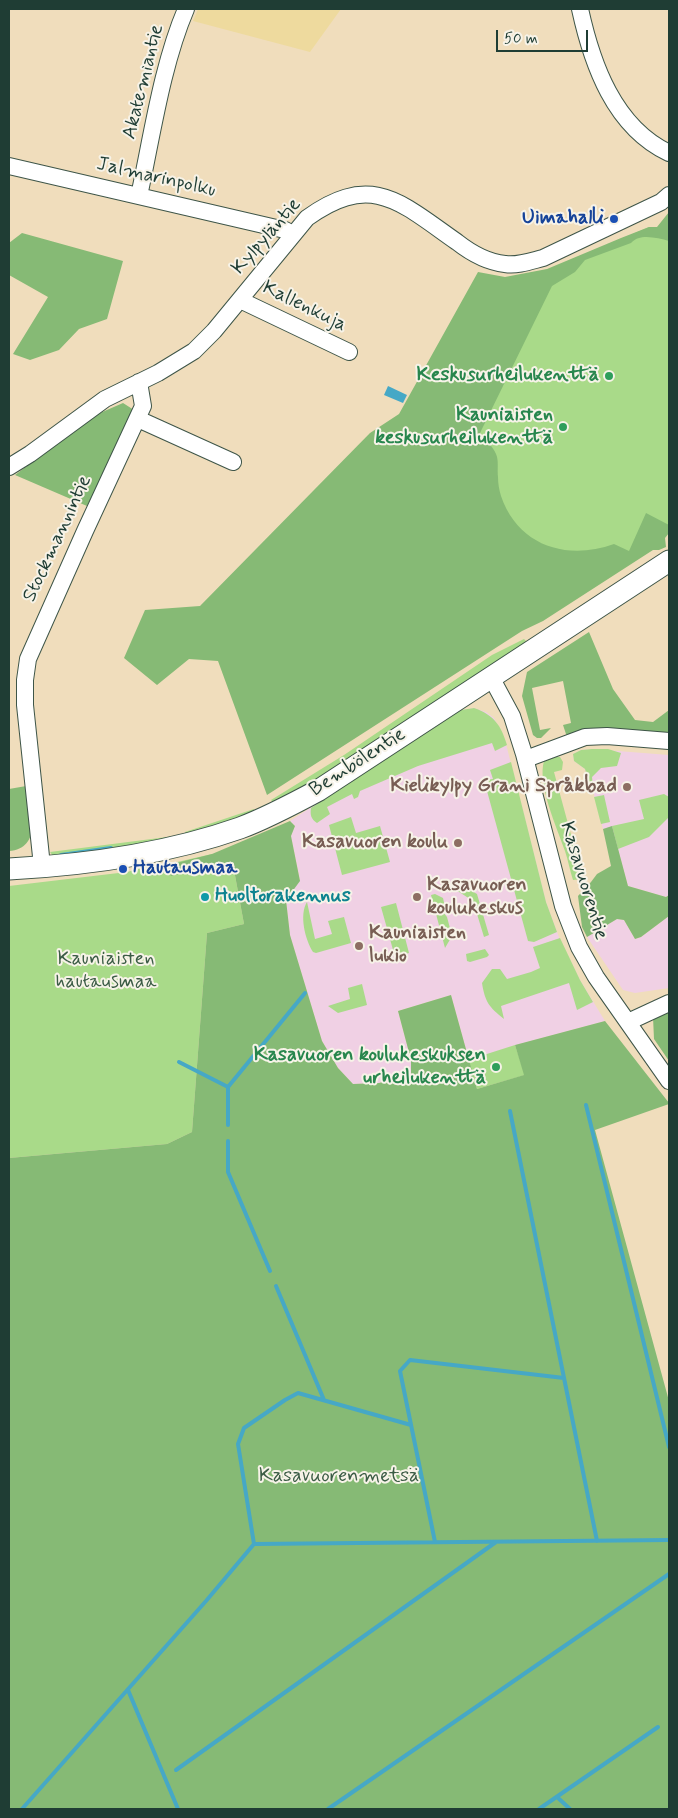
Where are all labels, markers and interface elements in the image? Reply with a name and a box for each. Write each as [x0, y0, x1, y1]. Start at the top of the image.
scale bar [498, 20, 590, 52]
street label: Akatemiantie [118, 22, 170, 142]
text: 50 m [504, 29, 538, 49]
street label: Jalmarinpolku [94, 153, 218, 203]
street label: Kylpyläntie [227, 194, 307, 280]
place label: Uimahalli [522, 207, 604, 231]
marker: Uimahalli [608, 213, 620, 225]
street label: Kallenkuja [258, 276, 350, 338]
place label: Keskusurheilukenttä [417, 364, 599, 388]
marker: Keskusurheilukenttä [603, 370, 615, 382]
place label: Kauniaisten keskusurheilukenttä [375, 404, 553, 451]
marker: Kauniaisten keskusurheilukenttä [557, 421, 569, 433]
street label: Stockmannintie [18, 472, 98, 606]
street label: Bembölentie [306, 723, 410, 803]
place label: Kielikylpy Grani Språkbad [390, 775, 617, 799]
marker: Kielikylpy Grani Språkbad [621, 781, 633, 793]
street label: Kasavuorentie [554, 819, 612, 943]
place label: Kasavuoren koulu [302, 831, 448, 855]
marker: Kasavuoren koulu [452, 837, 464, 849]
place label: Hautausmaa [133, 857, 237, 881]
marker: Hautausmaa [117, 863, 129, 875]
place label: Kasavuoren koulukeskus [427, 874, 527, 921]
place label: Huoltorakennus [215, 885, 351, 909]
marker: Huoltorakennus [199, 891, 211, 903]
marker: Kasavuoren koulukeskus [411, 891, 423, 903]
place label: Kauniaisten lukio [369, 922, 466, 969]
marker: Kauniaisten lukio [353, 940, 365, 952]
park label: Kauniaisten hautausmaa [55, 948, 157, 995]
place label: Kasavuoren koulukeskuksen urheilukenttä [254, 1044, 486, 1091]
marker: Kasavuoren koulukeskuksen urheilukenttä [490, 1061, 502, 1073]
park label: Kasavuorenmetsä [259, 1465, 419, 1489]

